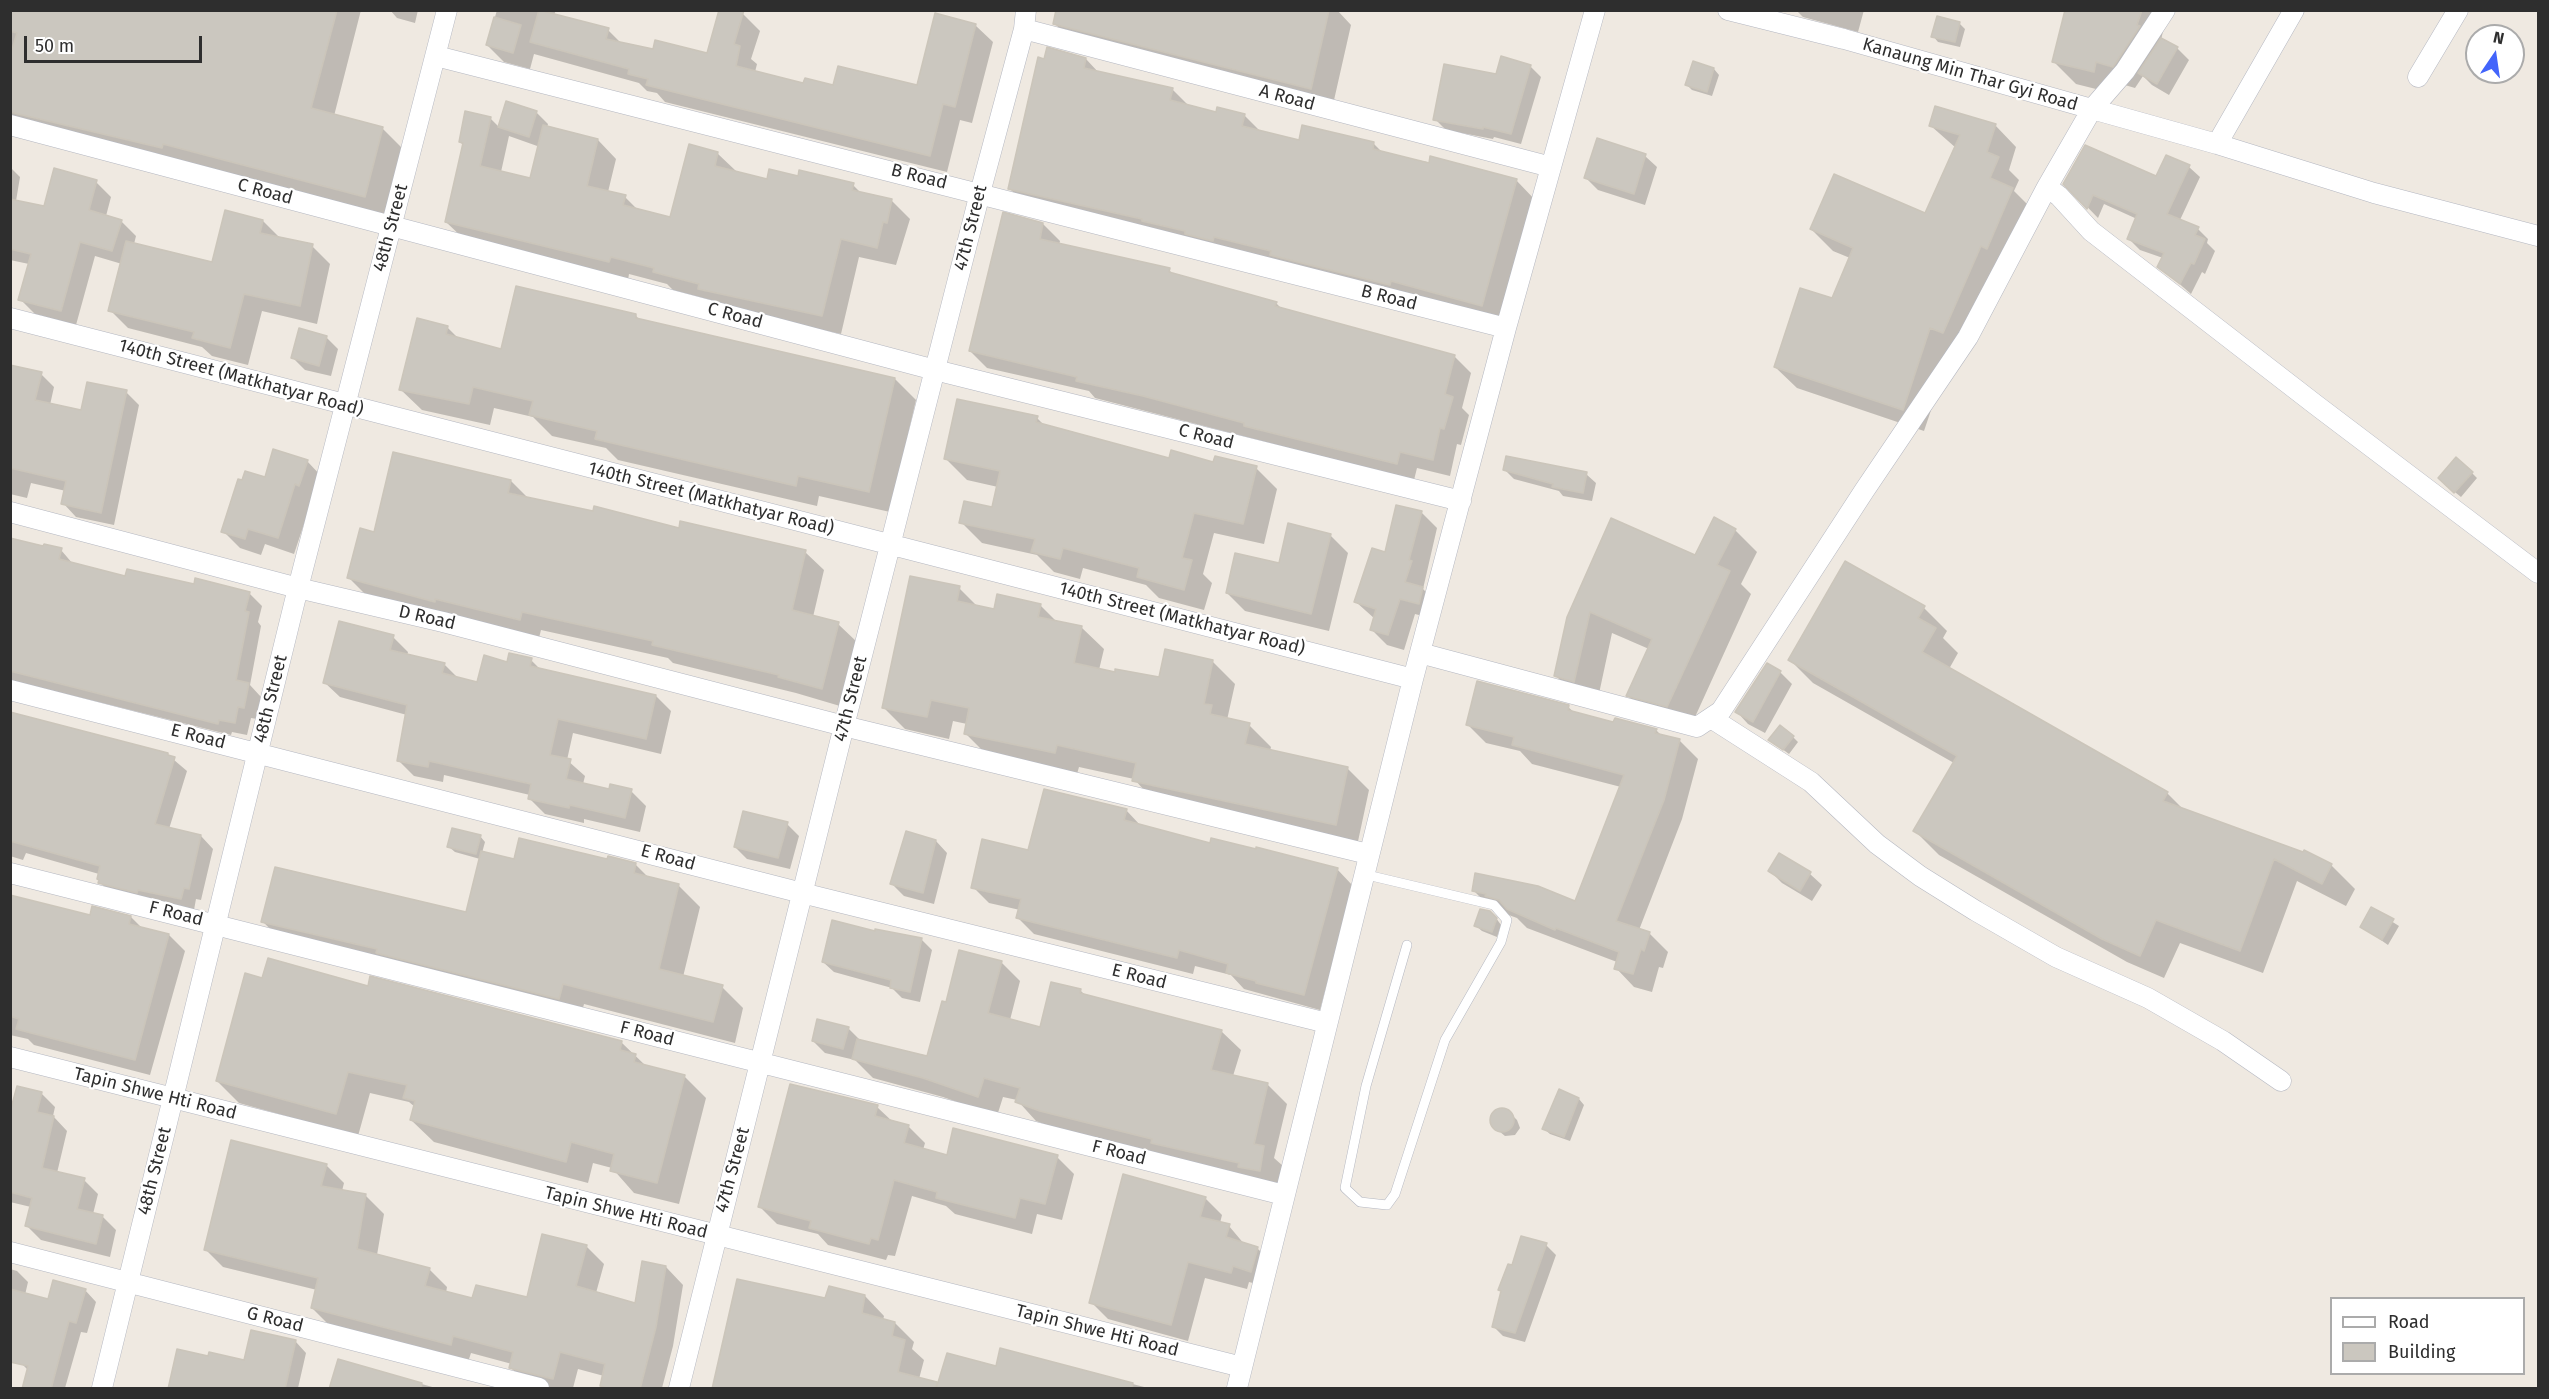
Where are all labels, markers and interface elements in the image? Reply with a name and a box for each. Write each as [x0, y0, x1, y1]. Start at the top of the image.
scale bar [27, 24, 206, 62]
north arrow [2465, 24, 2525, 84]
text: N [2491, 27, 2506, 48]
street label: Kanaung Min Thar Gyi Road [1860, 34, 2080, 116]
text: 50 m [35, 35, 74, 57]
street label: A Road [1257, 80, 1317, 116]
street label: B Road [889, 160, 949, 194]
street label: C Road [235, 174, 295, 210]
street label: 48th Street [369, 182, 413, 274]
street label: 47th Street [950, 183, 992, 273]
street label: B Road [1359, 281, 1419, 315]
street label: C Road [705, 298, 765, 334]
street label: 140th Street (Matkhatyar Road) [116, 335, 366, 421]
street label: C Road [1176, 420, 1236, 454]
street label: 140th Street (Matkhatyar Road) [586, 458, 836, 540]
street label: 140th Street (Matkhatyar Road) [1057, 578, 1307, 660]
street label: D Road [396, 601, 458, 635]
street label: 48th Street [250, 653, 292, 745]
street label: 47th Street [830, 654, 872, 744]
street label: E Road [168, 720, 228, 754]
street label: E Road [638, 840, 698, 876]
street label: F Road [147, 897, 205, 931]
street label: E Road [1109, 960, 1169, 994]
street label: F Road [618, 1017, 676, 1051]
street label: Tapin Shwe Hti Road [71, 1063, 239, 1125]
street label: 48th Street [134, 1125, 176, 1217]
street label: 47th Street [711, 1125, 755, 1215]
street label: F Road [1090, 1136, 1148, 1170]
street label: Tapin Shwe Hti Road [542, 1182, 710, 1244]
legend [2330, 1297, 2525, 1375]
street label: Tapin Shwe Hti Road [1013, 1300, 1181, 1362]
street label: G Road [244, 1303, 306, 1337]
text: Road [2388, 1311, 2430, 1333]
text: Building [2388, 1341, 2455, 1363]

